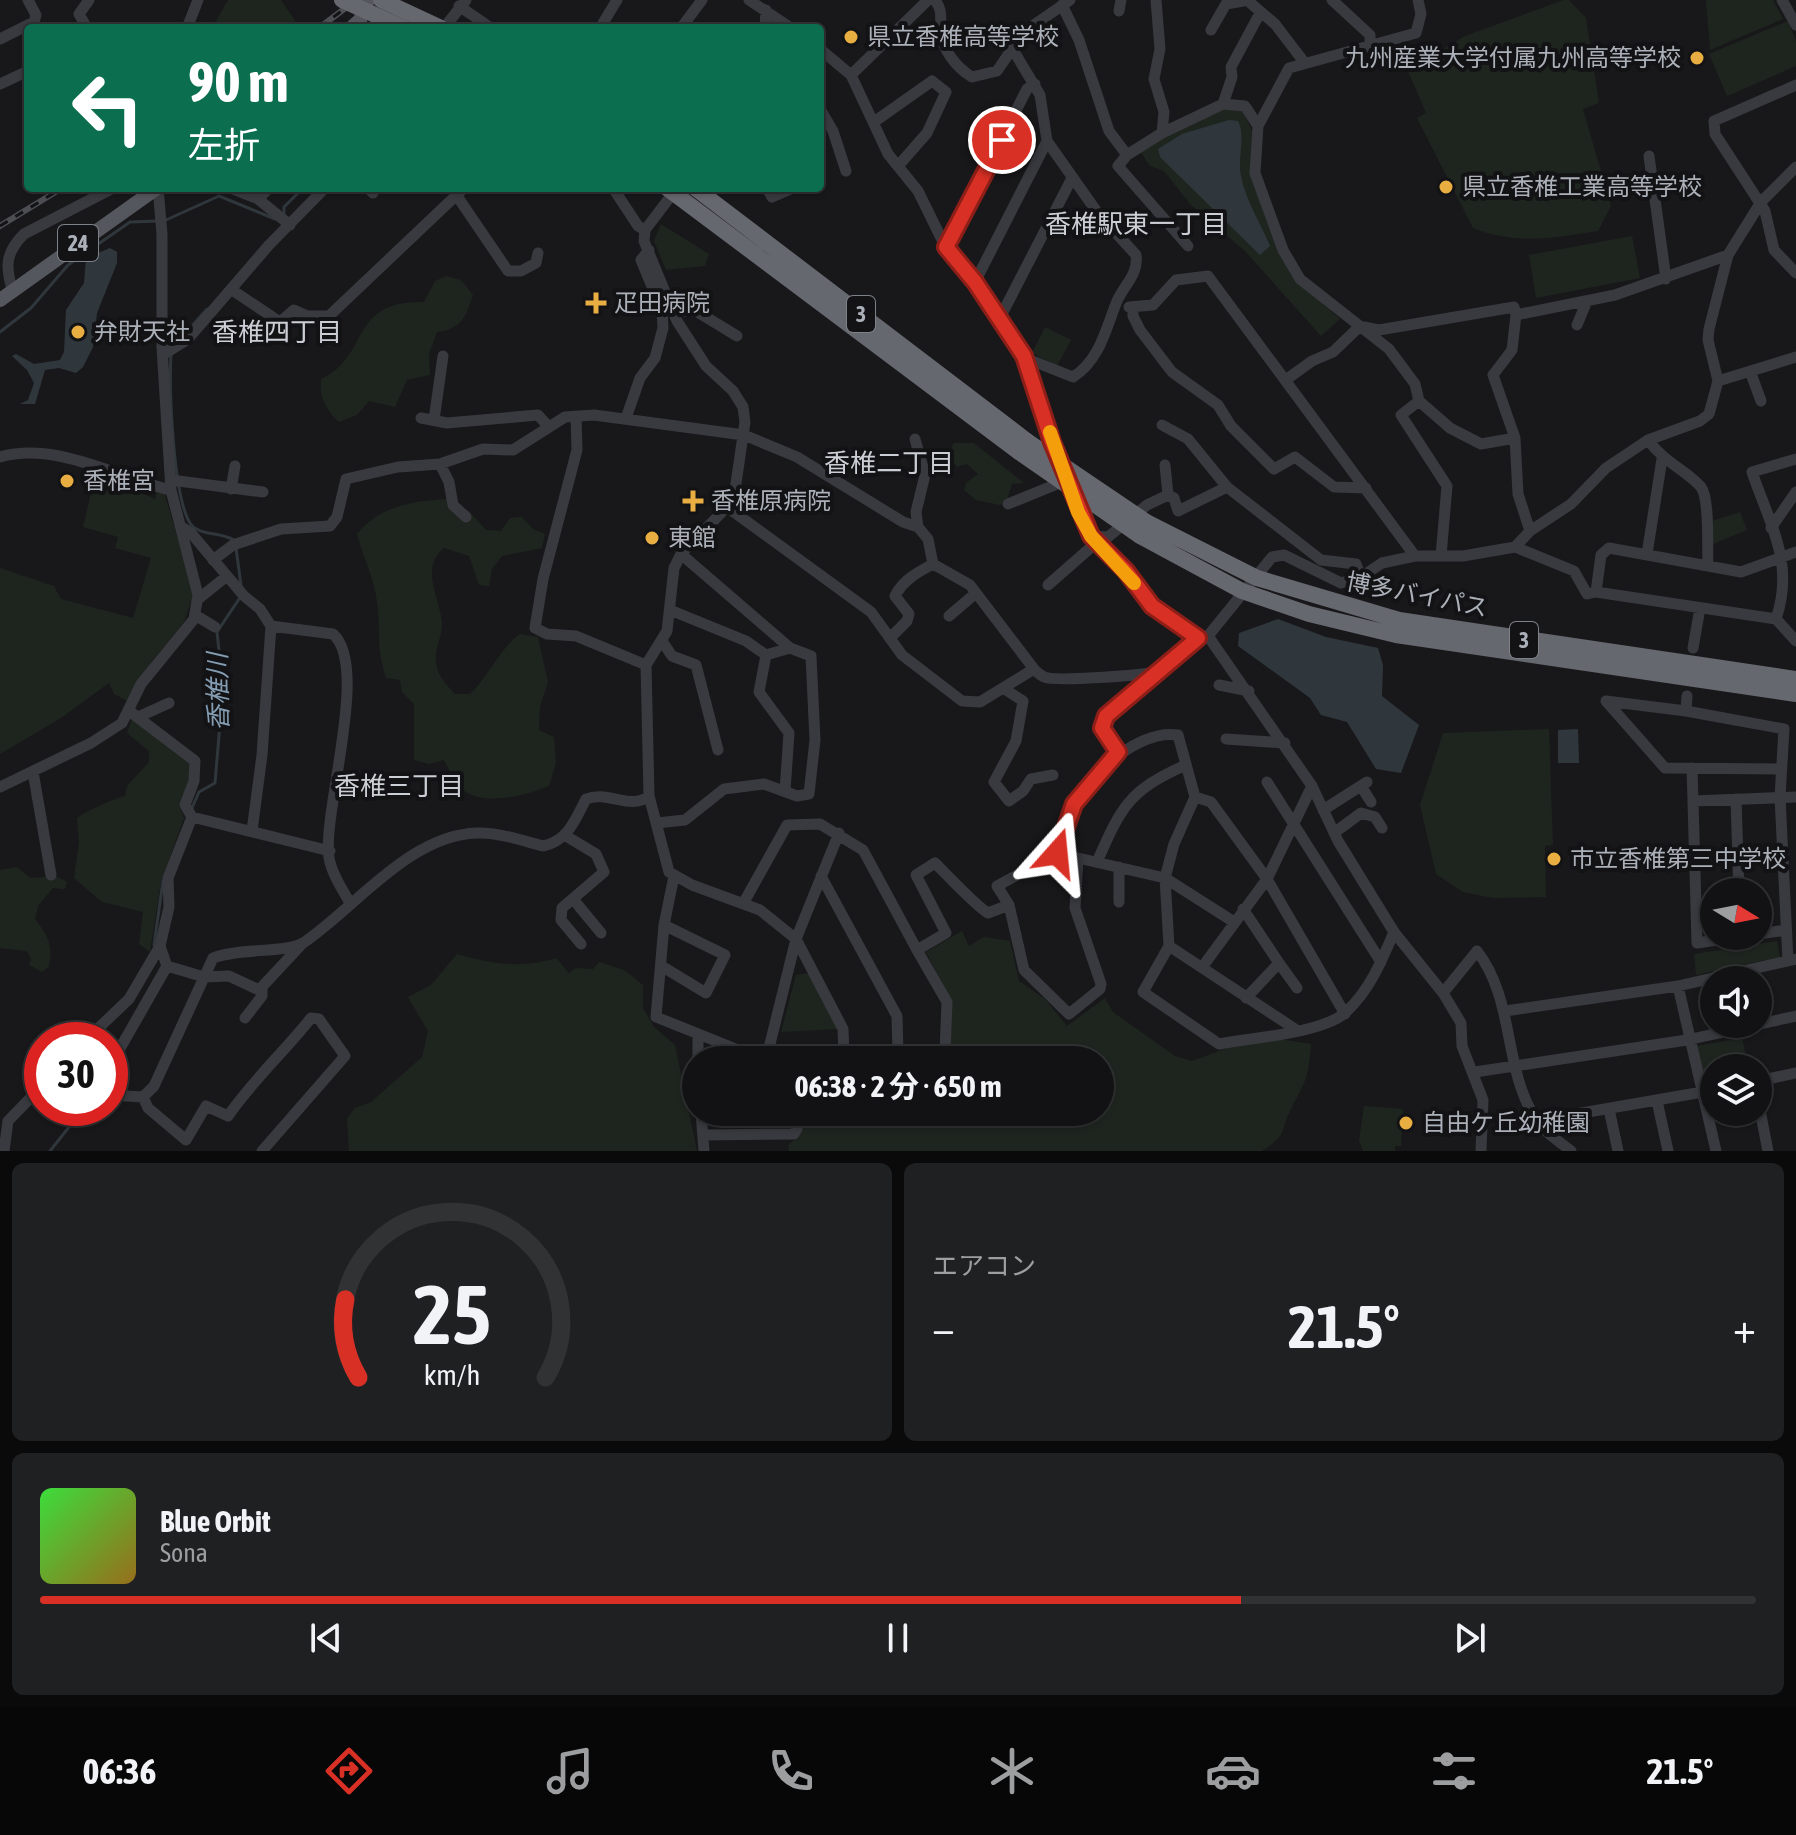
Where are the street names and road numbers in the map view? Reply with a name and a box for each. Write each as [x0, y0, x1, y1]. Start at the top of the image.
road number: 24 [58, 225, 98, 261]
road number: 3 [847, 296, 875, 332]
street label: 博多バイパス [1344, 568, 1490, 621]
road number: 3 [1510, 622, 1538, 658]

